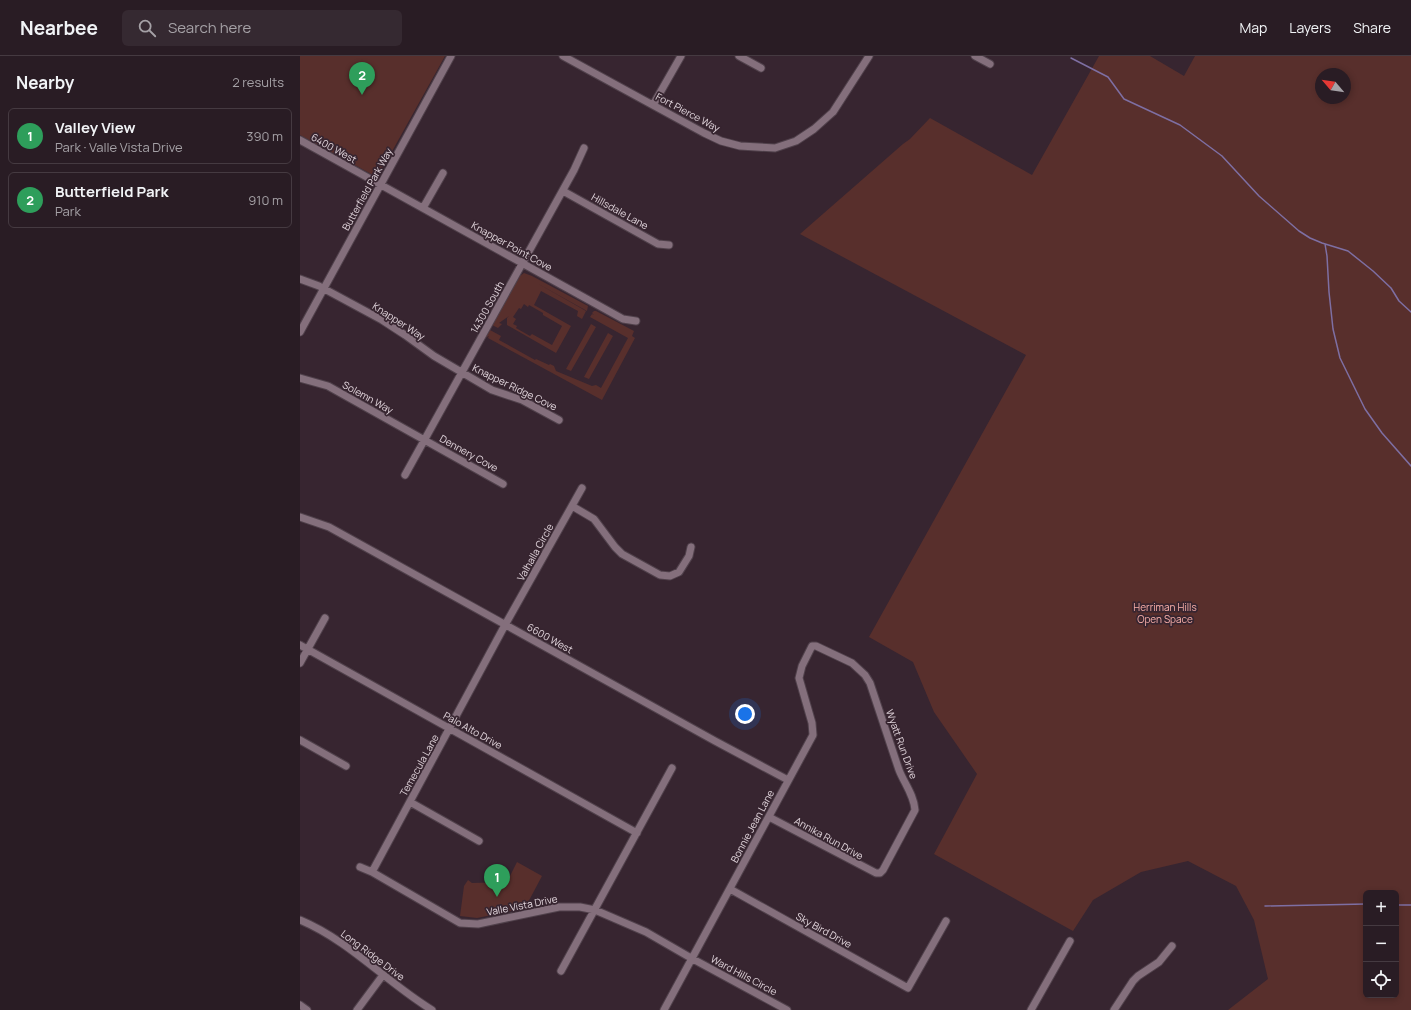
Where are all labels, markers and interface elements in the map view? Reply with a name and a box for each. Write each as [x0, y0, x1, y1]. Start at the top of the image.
search box [122, 10, 402, 46]
text: Nearbee [20, 15, 98, 41]
icon: search [136, 17, 158, 39]
text: Search here [168, 17, 251, 38]
text: Map [1239, 18, 1267, 37]
text: Layers [1289, 18, 1331, 37]
text: Share [1353, 18, 1391, 37]
pin: 2 [349, 62, 375, 95]
north arrow [1315, 68, 1351, 104]
text: Nearby [16, 71, 74, 94]
text: 2 results [232, 73, 284, 91]
street label: Fort Pierce Way [653, 89, 723, 135]
text: Valley View [55, 117, 136, 138]
text: 1 [27, 127, 33, 145]
text: 390 m [246, 127, 283, 145]
street label: 6400 West [309, 130, 359, 166]
text: Park · Valle Vista Drive [55, 138, 183, 156]
street label: Butterfield Park Way [338, 145, 396, 233]
text: Butterfield Park [55, 181, 169, 202]
street label: Hillsdale Lane [589, 190, 651, 233]
text: 2 [26, 191, 34, 209]
text: 910 m [248, 191, 283, 209]
text: Park [55, 202, 81, 220]
street label: Knapper Point Cove [469, 218, 555, 274]
street label: 14300 South [467, 278, 507, 336]
street label: Knapper Way [370, 299, 429, 344]
street label: Knapper Ridge Cove [470, 360, 560, 414]
street label: Solemn Way [340, 377, 397, 417]
street label: Dennery Cove [437, 431, 501, 475]
street label: Valhalla Circle [513, 521, 557, 583]
park label: Herriman Hills Open Space [1133, 600, 1197, 626]
street label: 6600 West [525, 620, 575, 656]
your location [735, 704, 755, 724]
street label: Wyatt Run Drive [883, 707, 921, 781]
street label: Palo Alto Drive [441, 708, 505, 752]
street label: Temecula Lane [396, 731, 442, 799]
street label: Bonnie Jean Lane [727, 787, 777, 865]
street label: Annika Run Drive [792, 813, 866, 863]
pin: 1 [484, 864, 510, 897]
map controls [1363, 890, 1399, 998]
button: + [1363, 890, 1399, 926]
street label: Valle Vista Drive [485, 891, 559, 919]
street label: Sky Bird Drive [794, 909, 854, 951]
street label: Long Ridge Drive [338, 926, 408, 984]
button: − [1363, 926, 1399, 962]
street label: Ward Hills Circle [708, 952, 780, 999]
button: locate [1363, 962, 1399, 998]

